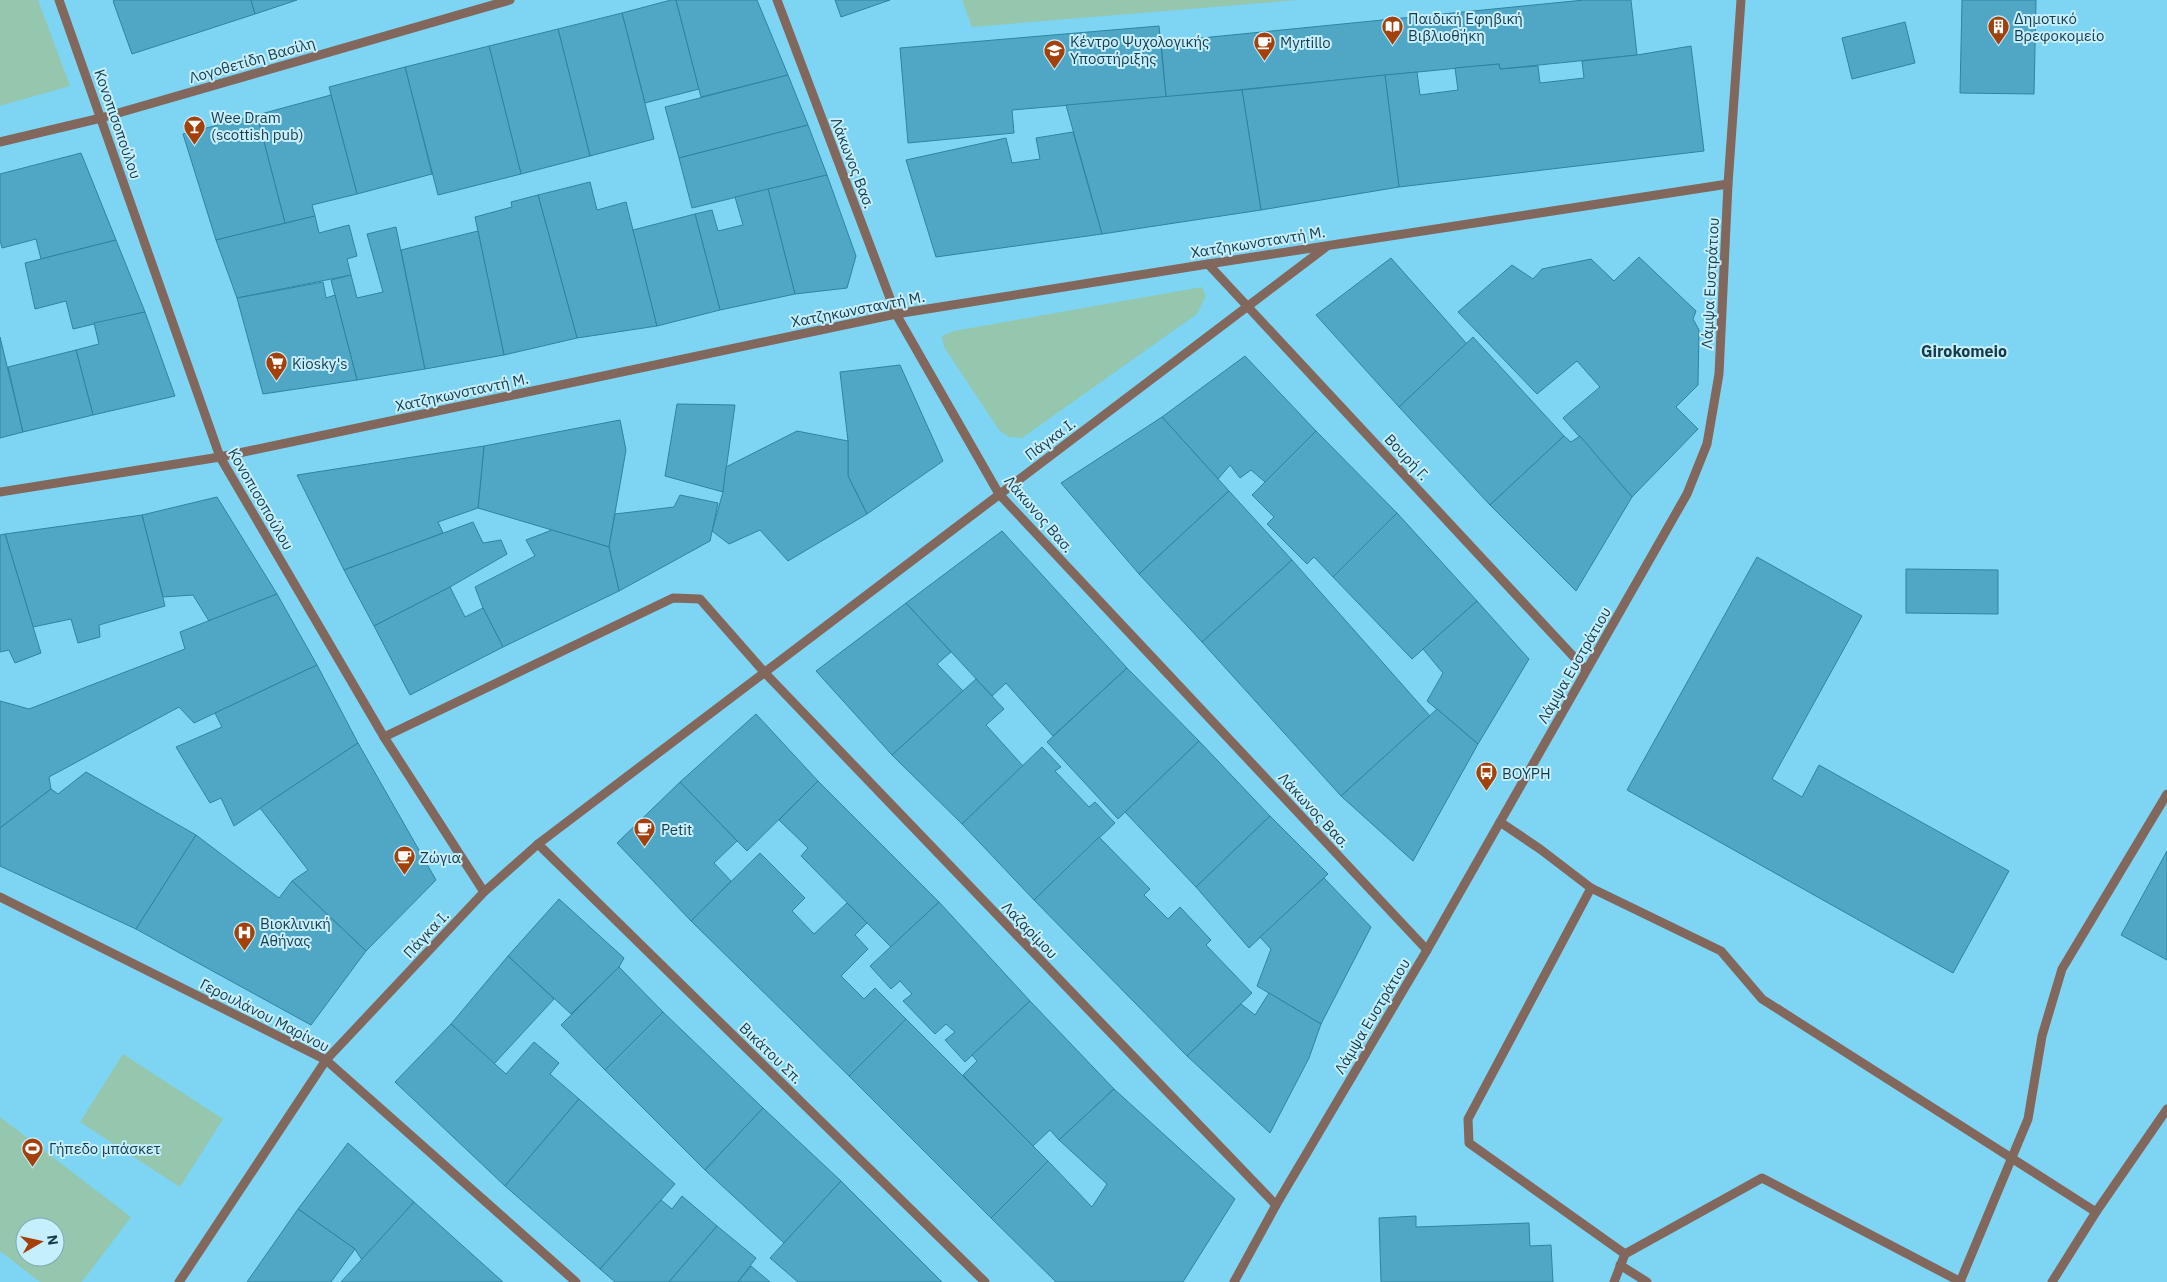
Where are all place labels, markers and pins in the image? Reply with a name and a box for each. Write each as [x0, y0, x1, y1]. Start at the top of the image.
place label: Παιδική Εφηβική Βιβλιοθήκη [1408, 9, 1523, 45]
place label: Δημοτικό Βρεφοκομείο [2014, 9, 2104, 45]
library icon: Παιδική Εφηβική Βιβλιοθήκη [1380, 15, 1404, 46]
building icon: Δημοτικό Βρεφοκομείο [1986, 15, 2010, 46]
cafe icon: Myrtillo [1252, 30, 1276, 61]
place label: Κέντρο Ψυχολογικής Υποστήριξης [1070, 32, 1209, 68]
place label: Myrtillo [1280, 33, 1331, 52]
school or university icon: Κέντρο Ψυχολογικής Υποστήριξης [1042, 38, 1066, 69]
place label: Wee Dram (scottish pub) [211, 108, 304, 144]
bar icon: Wee Dram (scottish pub) [183, 114, 207, 145]
supermarket icon: Kiosky's [264, 351, 288, 382]
place label: Kiosky's [292, 354, 348, 373]
bus stop icon: ΒΟΥΡΗ [1474, 761, 1498, 792]
place label: ΒΟΥΡΗ [1502, 764, 1551, 783]
cafe icon: Petit [633, 817, 657, 848]
place label: Petit [661, 820, 692, 839]
cafe icon: Ζώγια [392, 845, 416, 876]
place label: Ζώγια [420, 848, 462, 867]
place label: Βιοκλινική Αθήνας [260, 914, 331, 950]
hospital icon: Βιοκλινική Αθήνας [232, 920, 256, 951]
sports icon: Γήπεδο μπάσκετ [21, 1136, 45, 1167]
place label: Γήπεδο μπάσκετ [49, 1139, 161, 1158]

